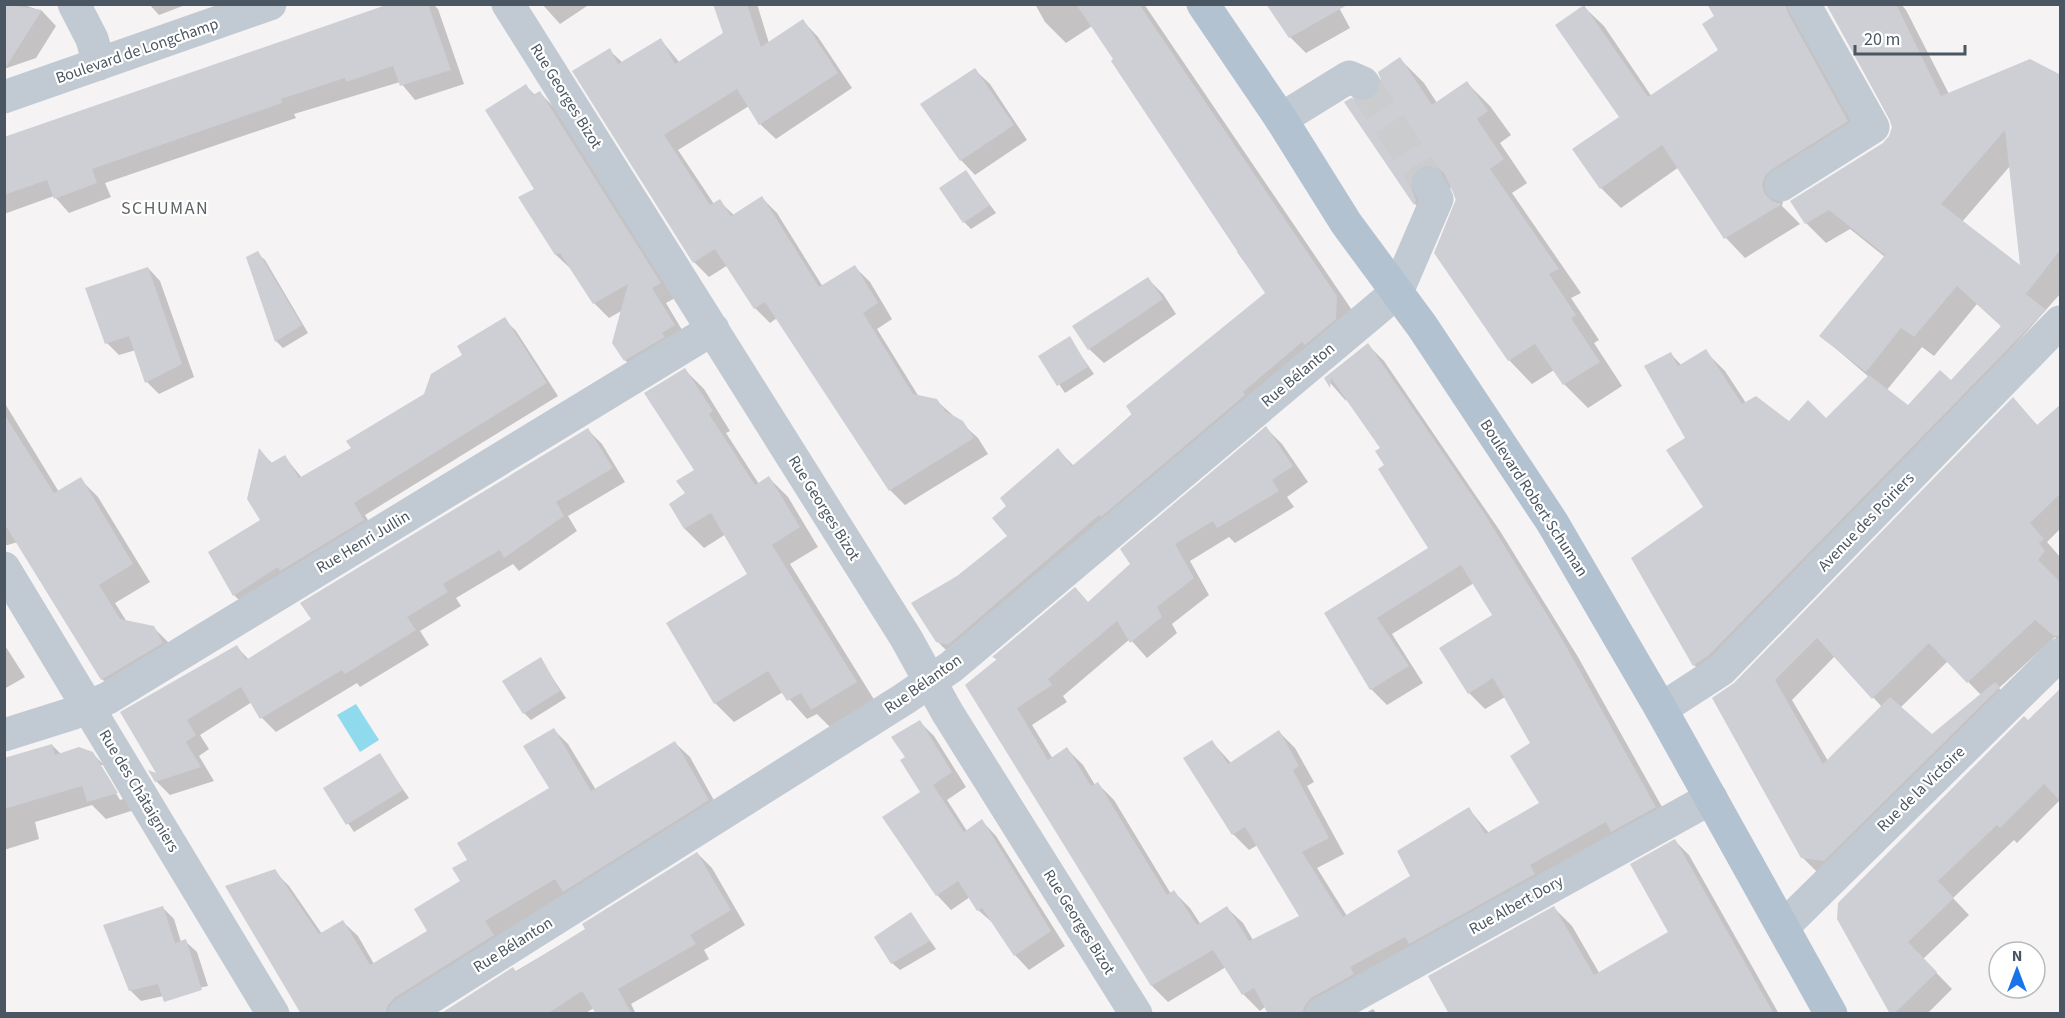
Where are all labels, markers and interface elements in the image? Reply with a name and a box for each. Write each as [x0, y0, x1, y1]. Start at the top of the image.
street label: Boulevard de Longchamp [53, 13, 221, 89]
scale bar [1855, 18, 1964, 56]
text: 20 m [1864, 27, 1900, 52]
street label: Rue Georges Bizot [525, 39, 608, 153]
district label: SCHUMAN [121, 196, 209, 221]
street label: Rue Bélanton [1257, 338, 1339, 412]
street label: Boulevard Robert Schuman [1475, 415, 1593, 581]
street label: Rue Georges Bizot [783, 451, 866, 565]
street label: Avenue des Poiriers [1813, 467, 1919, 576]
street label: Rue Henri Jullin [312, 505, 414, 579]
street label: Rue Bélanton [880, 649, 966, 719]
street label: Rue des Châtaigniers [94, 726, 184, 857]
street label: Rue de la Victoire [1872, 741, 1970, 837]
street label: Rue Georges Bizot [1038, 865, 1121, 979]
street label: Rue Albert Dory [1465, 870, 1568, 940]
street label: Rue Bélanton [469, 912, 557, 978]
north arrow [1987, 940, 2047, 1000]
text: N [2012, 945, 2022, 967]

